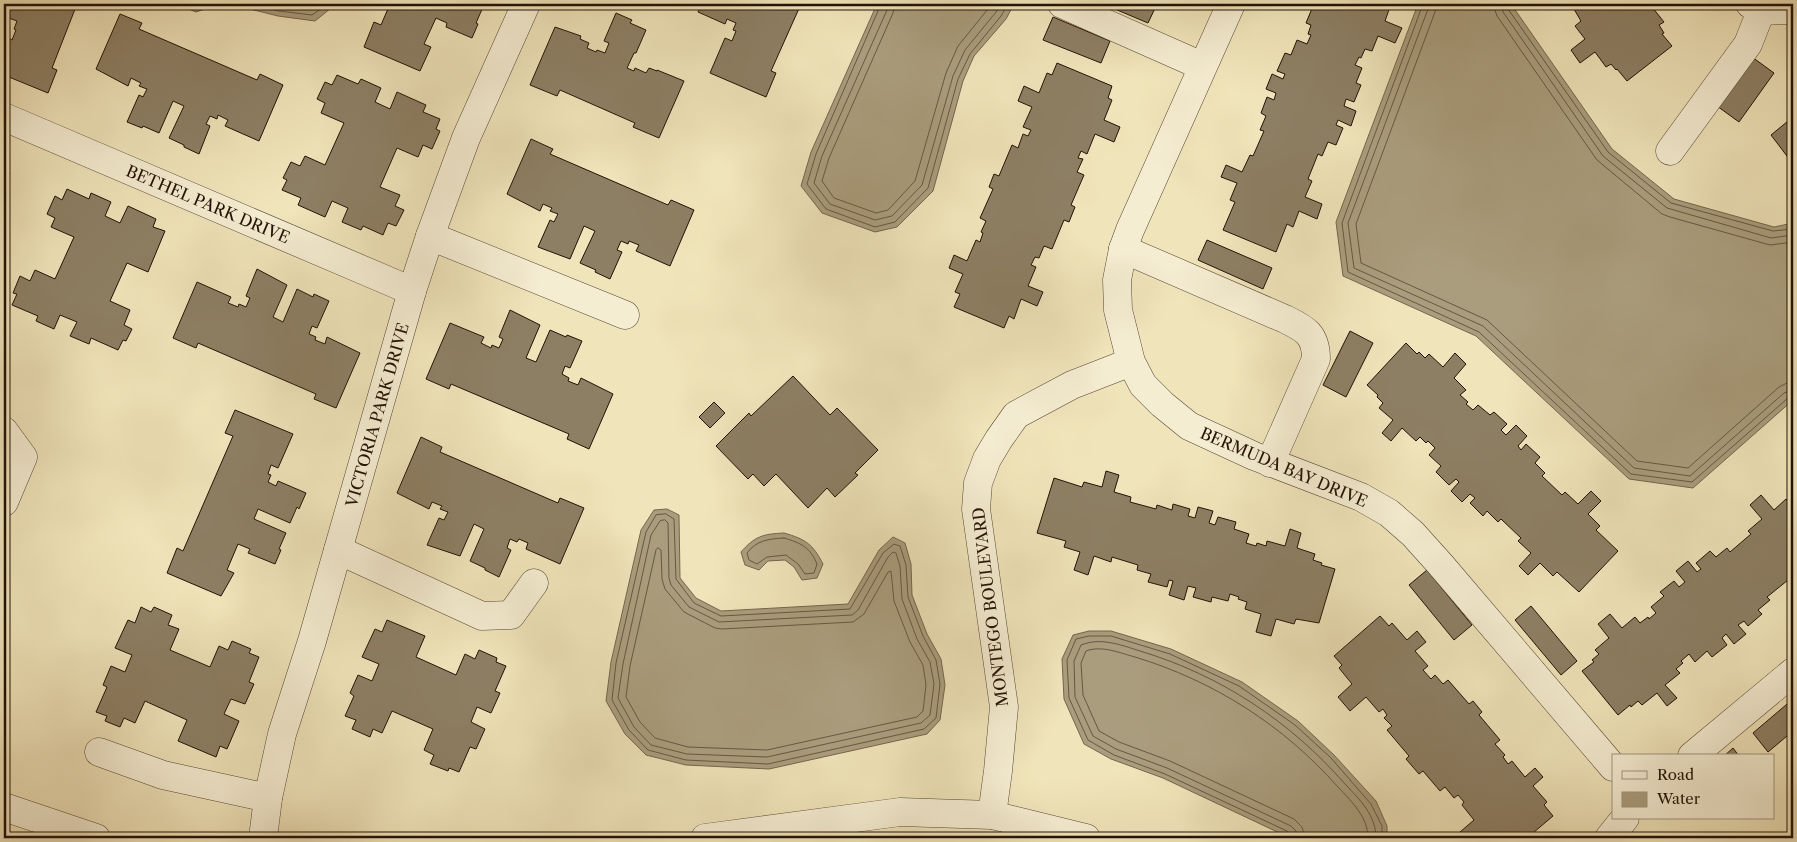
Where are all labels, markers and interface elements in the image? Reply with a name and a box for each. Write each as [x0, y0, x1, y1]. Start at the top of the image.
street label: BETHEL PARK DRIVE [123, 160, 293, 248]
street label: VICTORIA PARK DRIVE [341, 321, 413, 510]
street label: BERMUDA BAY DRIVE [1197, 423, 1371, 511]
street label: MONTEGO BOULEVARD [968, 506, 1012, 708]
legend [1612, 754, 1774, 820]
text: Road [1657, 765, 1694, 784]
text: Water [1656, 789, 1701, 808]

